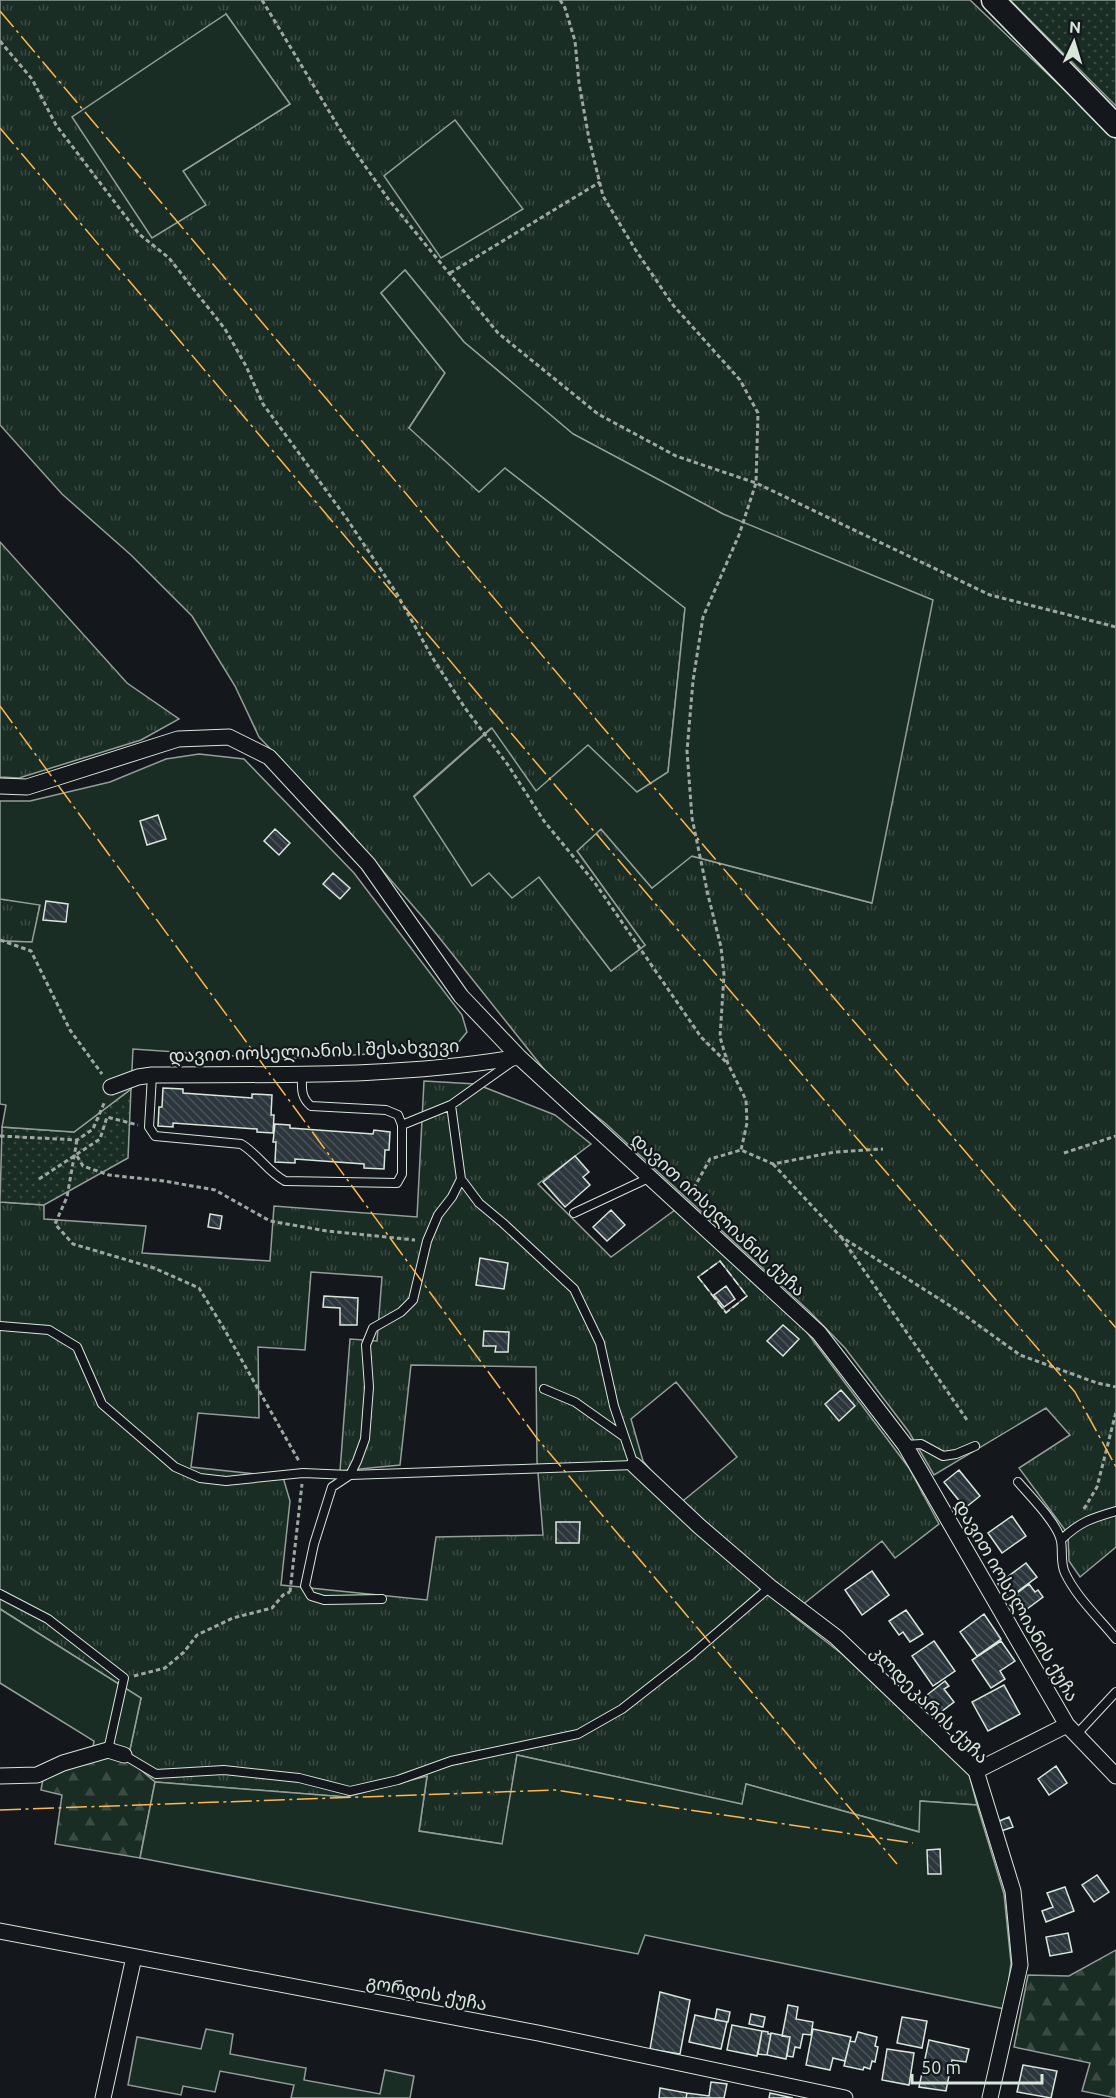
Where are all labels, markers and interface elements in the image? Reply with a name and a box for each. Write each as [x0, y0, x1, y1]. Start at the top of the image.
north arrow [1044, 12, 1104, 72]
text: N [1068, 18, 1082, 36]
street label: დავით იოსელიანის I შესახვევი [168, 1035, 460, 1067]
street label: დავით იოსელიანის ქუჩა [627, 1128, 810, 1301]
street label: დავით იოსელიანის ქუჩა [949, 1495, 1083, 1706]
street label: კლდეკარის ქუჩა [866, 1641, 993, 1768]
street label: გორდის ქუჩა [365, 1970, 489, 2015]
scale bar [912, 2047, 1042, 2085]
text: 50 m [921, 2057, 961, 2077]

